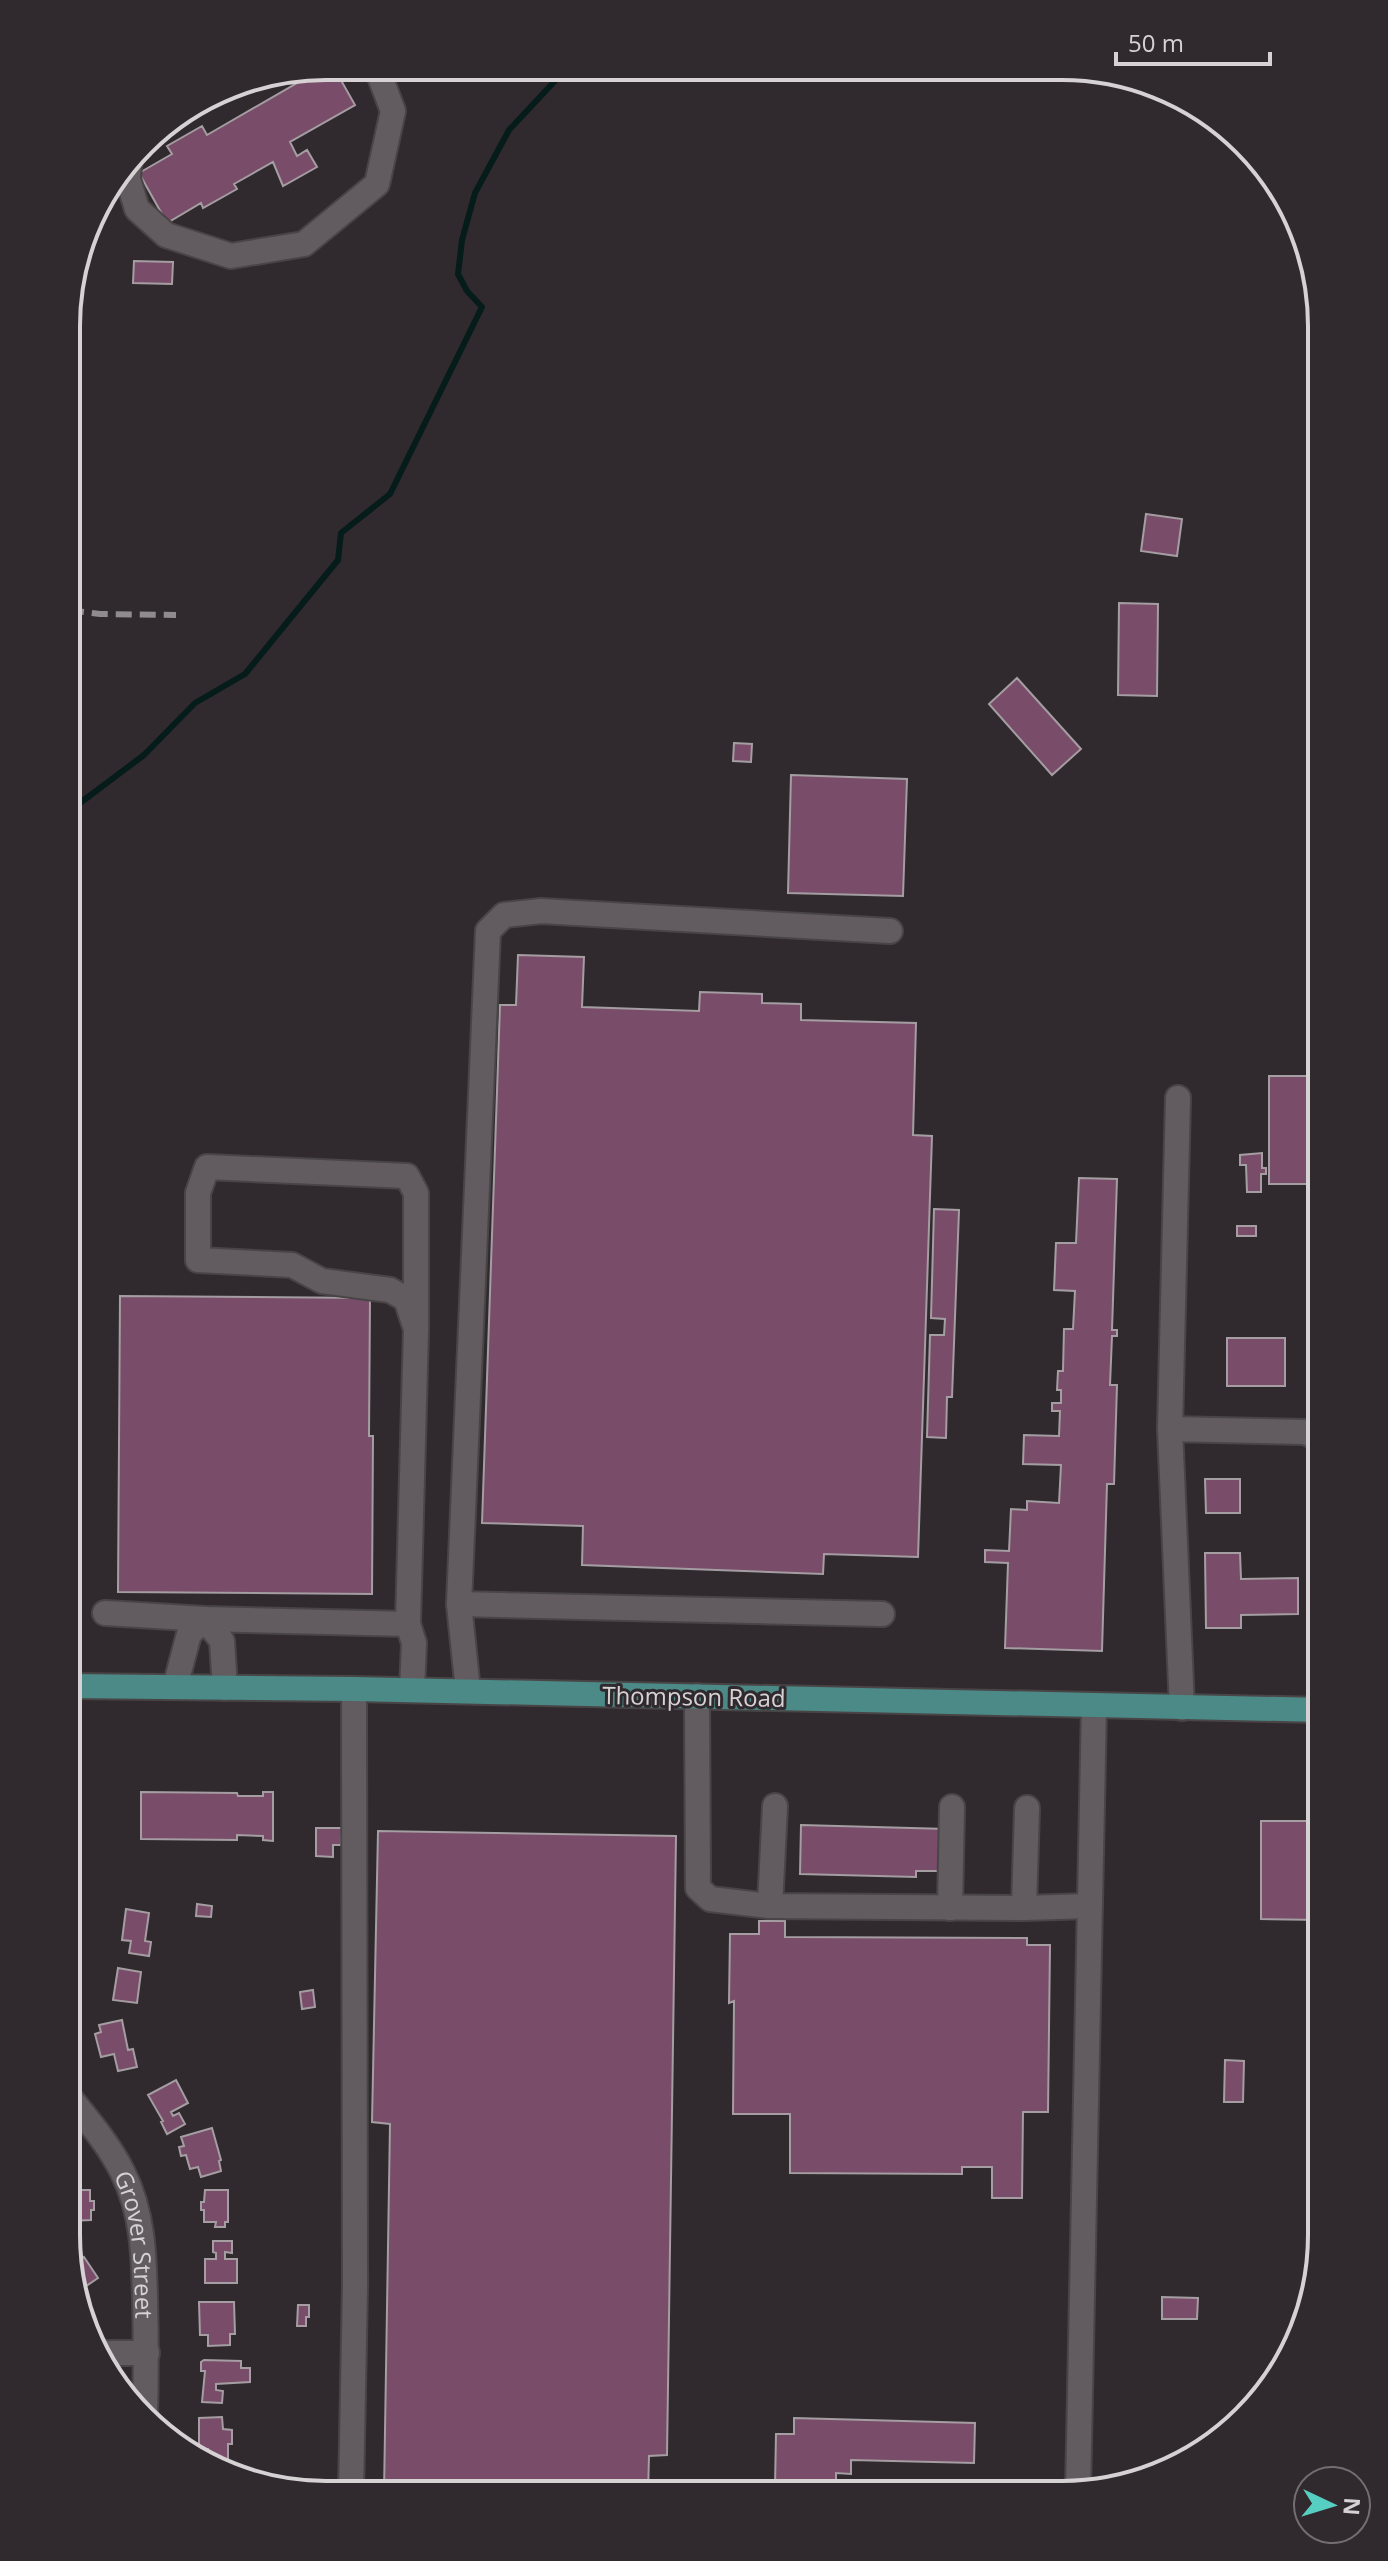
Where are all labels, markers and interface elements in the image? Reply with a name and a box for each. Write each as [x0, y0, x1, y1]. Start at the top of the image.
scale bar [1116, 16, 1270, 66]
text: 50 m [1128, 26, 1184, 59]
street label: Thompson Road [602, 1678, 786, 1714]
street label: Grover Street [107, 2165, 162, 2319]
north arrow [1292, 2465, 1372, 2545]
text: N [1337, 2496, 1369, 2516]

